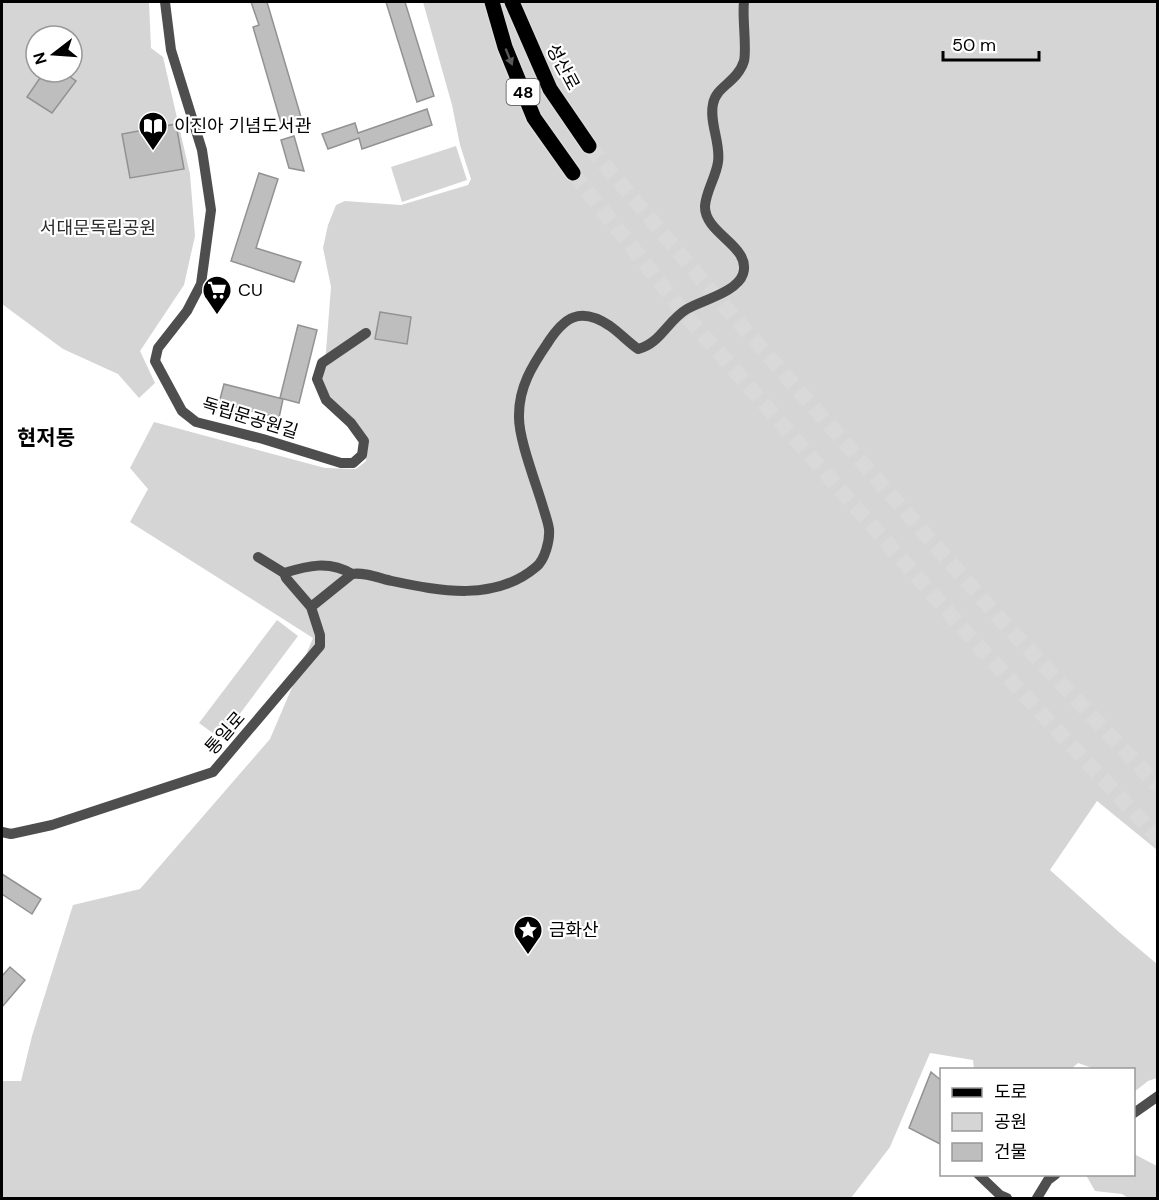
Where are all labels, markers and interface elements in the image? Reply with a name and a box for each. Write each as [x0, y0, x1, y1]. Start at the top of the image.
north arrow [24, 24, 84, 84]
scale bar [943, 24, 1039, 62]
text: 50 m [952, 33, 996, 57]
street label: 성산로 [541, 39, 585, 95]
one-way arrow [505, 49, 515, 67]
text: N [28, 50, 52, 67]
road number: 48 [506, 79, 540, 105]
library icon: 이진아 기념도서관 [137, 110, 169, 152]
place label: 이진아 기념도서관 [174, 114, 312, 138]
park label: 서대문독립공원 [40, 216, 156, 240]
supermarket icon: CU [201, 274, 233, 316]
place label: CU [238, 278, 263, 302]
street label: 독립문공원길 [199, 392, 301, 444]
district label: 현저동 [17, 424, 75, 452]
street label: 통일로 [200, 706, 250, 760]
place icon: 금화산 [512, 914, 544, 956]
place label: 금화산 [549, 918, 599, 942]
legend [940, 1068, 1135, 1176]
text: 도로 [994, 1080, 1027, 1104]
text: 공원 [994, 1110, 1027, 1134]
text: 건물 [994, 1140, 1027, 1164]

